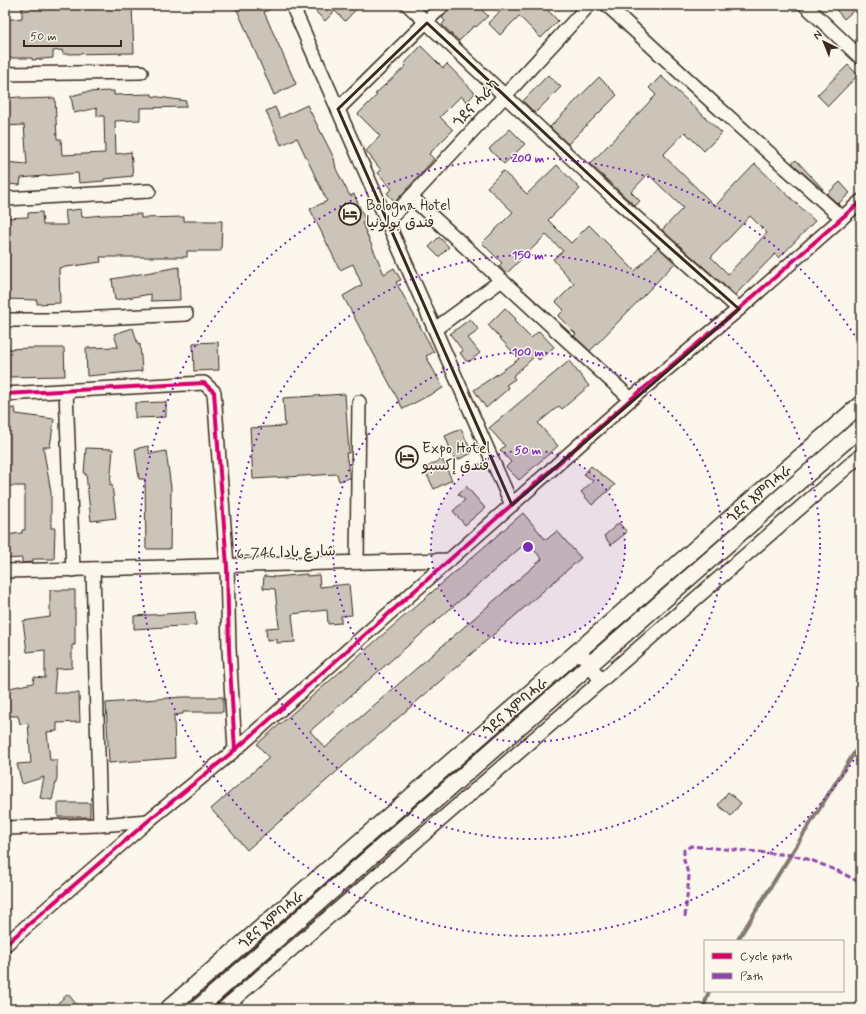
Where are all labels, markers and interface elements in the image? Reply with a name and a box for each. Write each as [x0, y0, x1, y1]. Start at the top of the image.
scale bar [24, 22, 121, 48]
north arrow [804, 22, 844, 62]
text: N [810, 28, 825, 43]
text: 50 m [30, 29, 57, 45]
street label: ጎደና ሓራካ [449, 75, 505, 132]
text: 200 m [512, 151, 545, 167]
place label: Bologna Hotel فندق بولونيا [366, 196, 451, 233]
hotel icon: Bologna Hotel فندق بولونيا [337, 201, 363, 227]
text: 150 m [512, 248, 544, 264]
text: 100 m [512, 345, 545, 361]
place label: Expo Hotel فندق إكسبو [421, 439, 491, 476]
text: 50 m [515, 443, 542, 459]
hotel icon: Expo Hotel فندق إكسبو [394, 444, 420, 470]
street label: ጎደና እምባሓራ [723, 461, 796, 529]
centre of rings [521, 540, 535, 554]
street label: شارع بادا 746-6 [236, 541, 336, 565]
street label: ጎደና እምባሓራ [479, 674, 552, 742]
street label: ጎደና እምባሓራ [235, 887, 308, 955]
legend [704, 940, 844, 992]
text: Cycle path [740, 949, 792, 965]
text: Path [740, 969, 763, 985]

